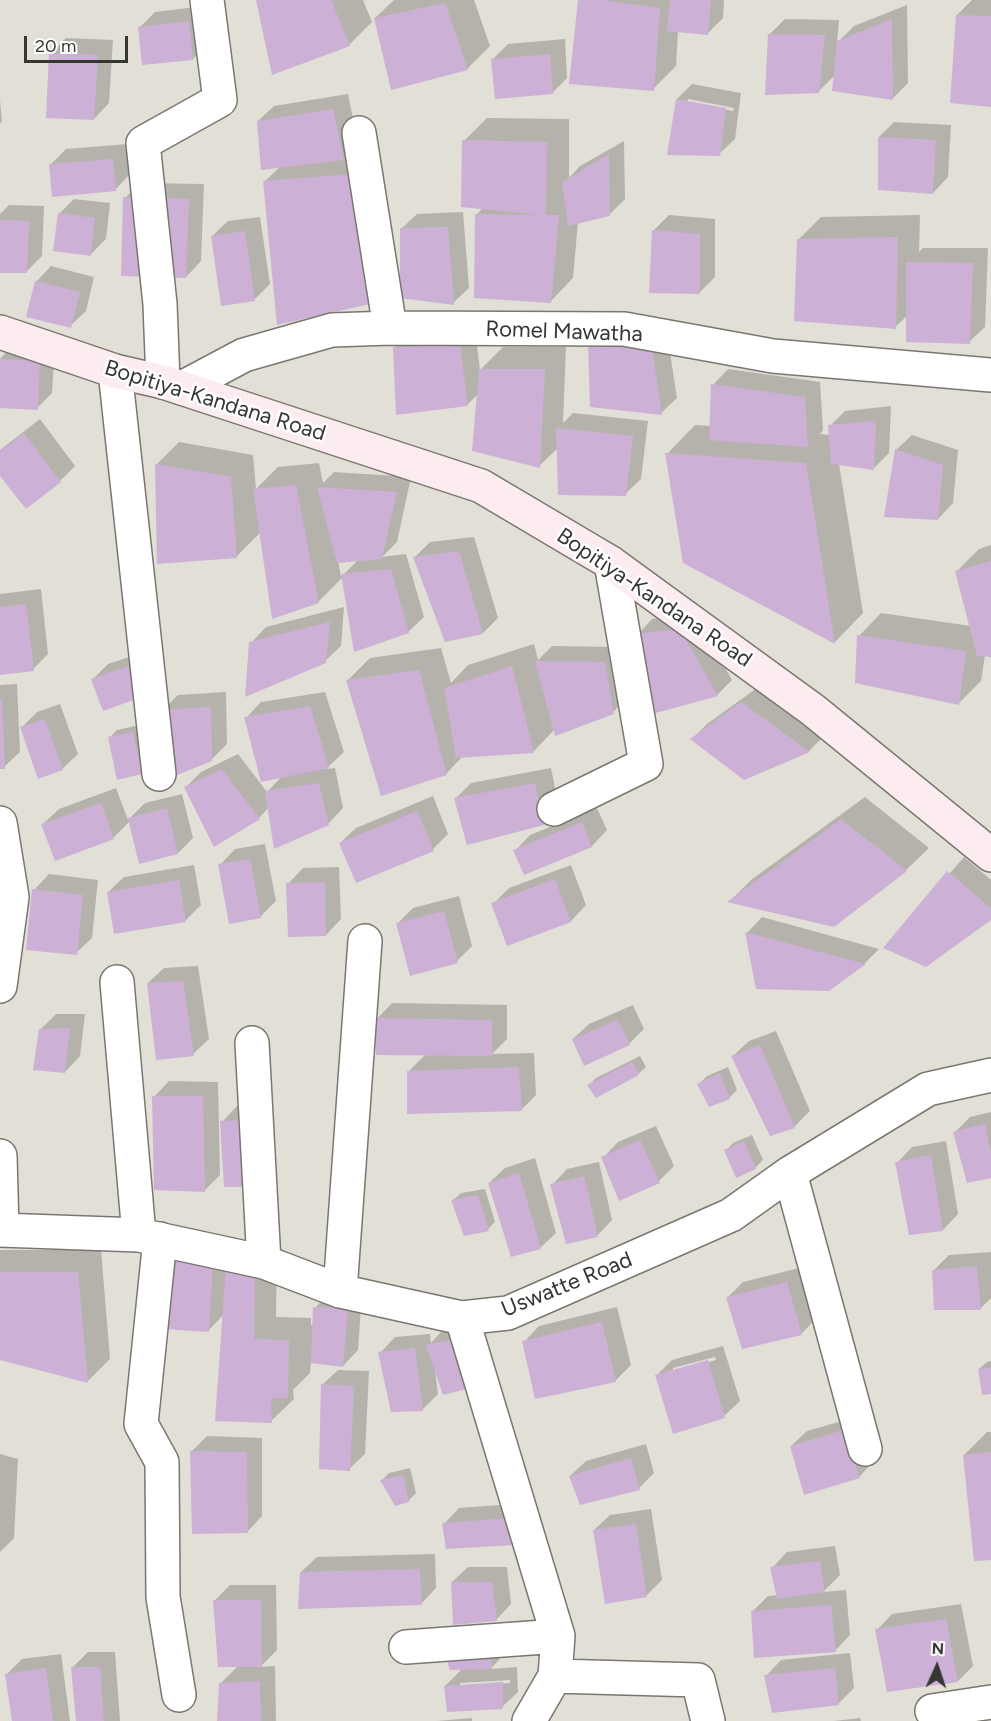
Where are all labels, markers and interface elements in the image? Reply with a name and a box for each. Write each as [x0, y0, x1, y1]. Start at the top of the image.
scale bar [27, 24, 130, 62]
text: 20 m [35, 35, 76, 57]
street label: Romel Mawatha [485, 316, 643, 348]
street label: Bopitiya-Kandana Road [101, 355, 329, 447]
street label: Bopitiya-Kandana Road [551, 523, 757, 673]
street label: Uswatte Road [498, 1247, 636, 1323]
north arrow [907, 1637, 967, 1697]
text: N [931, 1639, 945, 1658]

